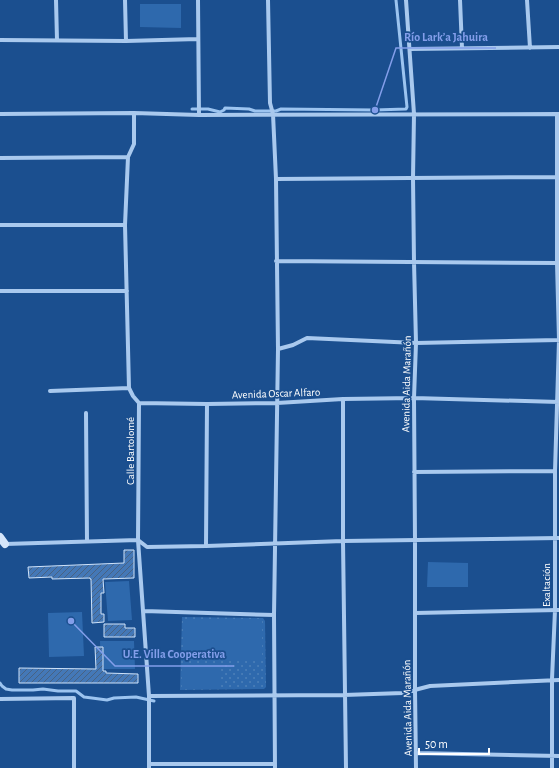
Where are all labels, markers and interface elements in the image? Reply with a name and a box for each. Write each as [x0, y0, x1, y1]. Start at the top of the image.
callout: Río Lark’a Jahuira [396, 24, 496, 48]
text: Río Lark’a Jahuira [404, 31, 488, 43]
street label: Avenida Aida Marañón [400, 335, 413, 433]
street label: Avenida Oscar Alfaro [232, 386, 320, 401]
street label: Calle Bartolomé [125, 417, 136, 485]
street label: Exaltación [541, 563, 552, 607]
callout: U.E. Villa Cooperativa [115, 642, 234, 666]
text: U.E. Villa Cooperativa [123, 648, 226, 660]
street label: Avenida Aida Marañón [401, 659, 414, 757]
scale bar [419, 730, 489, 756]
text: 50 m [425, 738, 448, 750]

